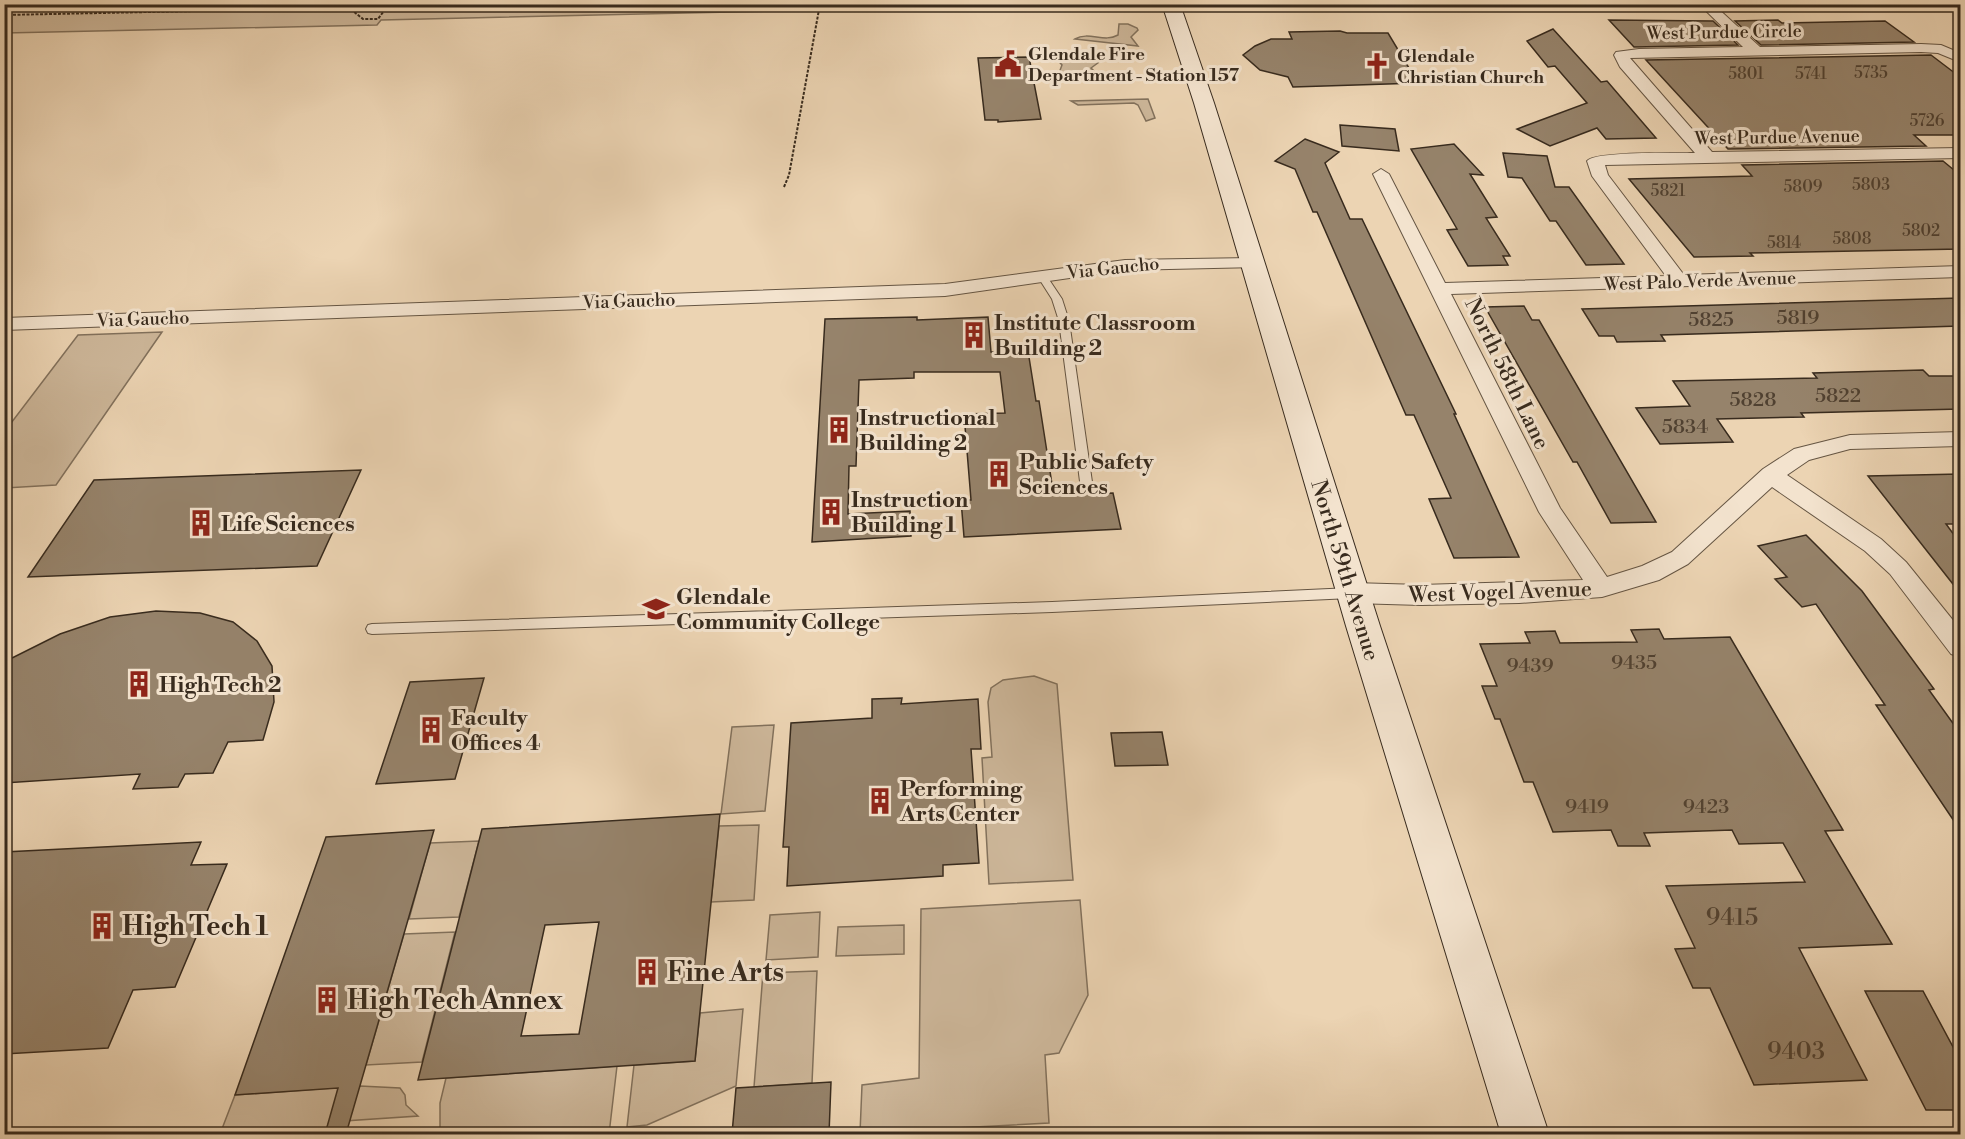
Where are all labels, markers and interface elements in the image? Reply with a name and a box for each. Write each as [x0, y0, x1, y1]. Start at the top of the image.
street label: West Purdue Circle [1645, 20, 1802, 45]
place label: Glendale Fire Department - Station 157 [1028, 43, 1239, 87]
place label: Glendale Christian Church [1397, 45, 1544, 89]
public building icon: Glendale Fire Department - Station 157 [993, 49, 1023, 79]
church icon: Glendale Christian Church [1362, 51, 1392, 81]
house number: 5735 [1854, 63, 1888, 83]
house number: 5801 [1728, 64, 1764, 84]
house number: 5741 [1795, 64, 1827, 84]
house number: 5726 [1910, 111, 1945, 131]
street label: West Purdue Avenue [1693, 125, 1860, 150]
house number: 5803 [1852, 175, 1890, 195]
house number: 5809 [1784, 177, 1823, 197]
house number: 5821 [1651, 181, 1686, 201]
house number: 5802 [1902, 221, 1940, 241]
house number: 5808 [1832, 229, 1872, 249]
house number: 5814 [1767, 233, 1802, 253]
street label: Via Gaucho [1065, 252, 1161, 285]
street label: West Palo Verde Avenue [1602, 267, 1797, 296]
street label: Via Gaucho [581, 288, 676, 315]
street label: North 58th Lane [1458, 293, 1555, 454]
street label: Via Gaucho [95, 306, 190, 333]
house number: 5819 [1777, 306, 1819, 331]
house number: 5825 [1688, 308, 1734, 333]
place label: Institute Classroom Building 2 [994, 310, 1195, 362]
building icon: Institute Classroom Building 2 [959, 320, 989, 350]
house number: 5822 [1815, 384, 1861, 409]
house number: 5828 [1730, 388, 1776, 413]
place label: Instructional Building 2 [859, 405, 996, 457]
building icon: Instructional Building 2 [824, 415, 854, 445]
house number: 5834 [1662, 415, 1708, 440]
place label: Public Safety Sciences [1019, 449, 1155, 501]
building icon: Public Safety Sciences [984, 459, 1014, 489]
street label: North 59th Avenue [1304, 477, 1385, 664]
place label: Instruction Building 1 [851, 487, 969, 539]
building icon: Instruction Building 1 [816, 497, 846, 527]
building icon: Life Sciences [186, 508, 216, 538]
place label: Life Sciences [221, 511, 355, 538]
street label: West Vogel Avenue [1407, 576, 1592, 609]
place label: Glendale Community College [676, 584, 880, 636]
school or university icon: Glendale Community College [641, 594, 671, 624]
house number: 9435 [1611, 651, 1657, 676]
house number: 9439 [1506, 654, 1554, 679]
building icon: High Tech 2 [124, 669, 154, 699]
place label: High Tech 2 [159, 672, 281, 699]
place label: Faculty Offices 4 [451, 705, 540, 757]
building icon: Faculty Offices 4 [416, 715, 446, 745]
place label: Performing Arts Center [899, 776, 1023, 828]
building icon: Performing Arts Center [865, 786, 895, 816]
house number: 9419 [1565, 795, 1609, 820]
house number: 9423 [1683, 795, 1729, 820]
house number: 9415 [1706, 903, 1758, 933]
place label: High Tech 1 [122, 910, 268, 944]
building icon: High Tech 1 [87, 911, 117, 941]
place label: Fine Arts [667, 956, 784, 990]
building icon: Fine Arts [632, 957, 662, 987]
place label: High Tech Annex [347, 984, 563, 1018]
building icon: High Tech Annex [312, 985, 342, 1015]
house number: 9403 [1767, 1037, 1825, 1067]

